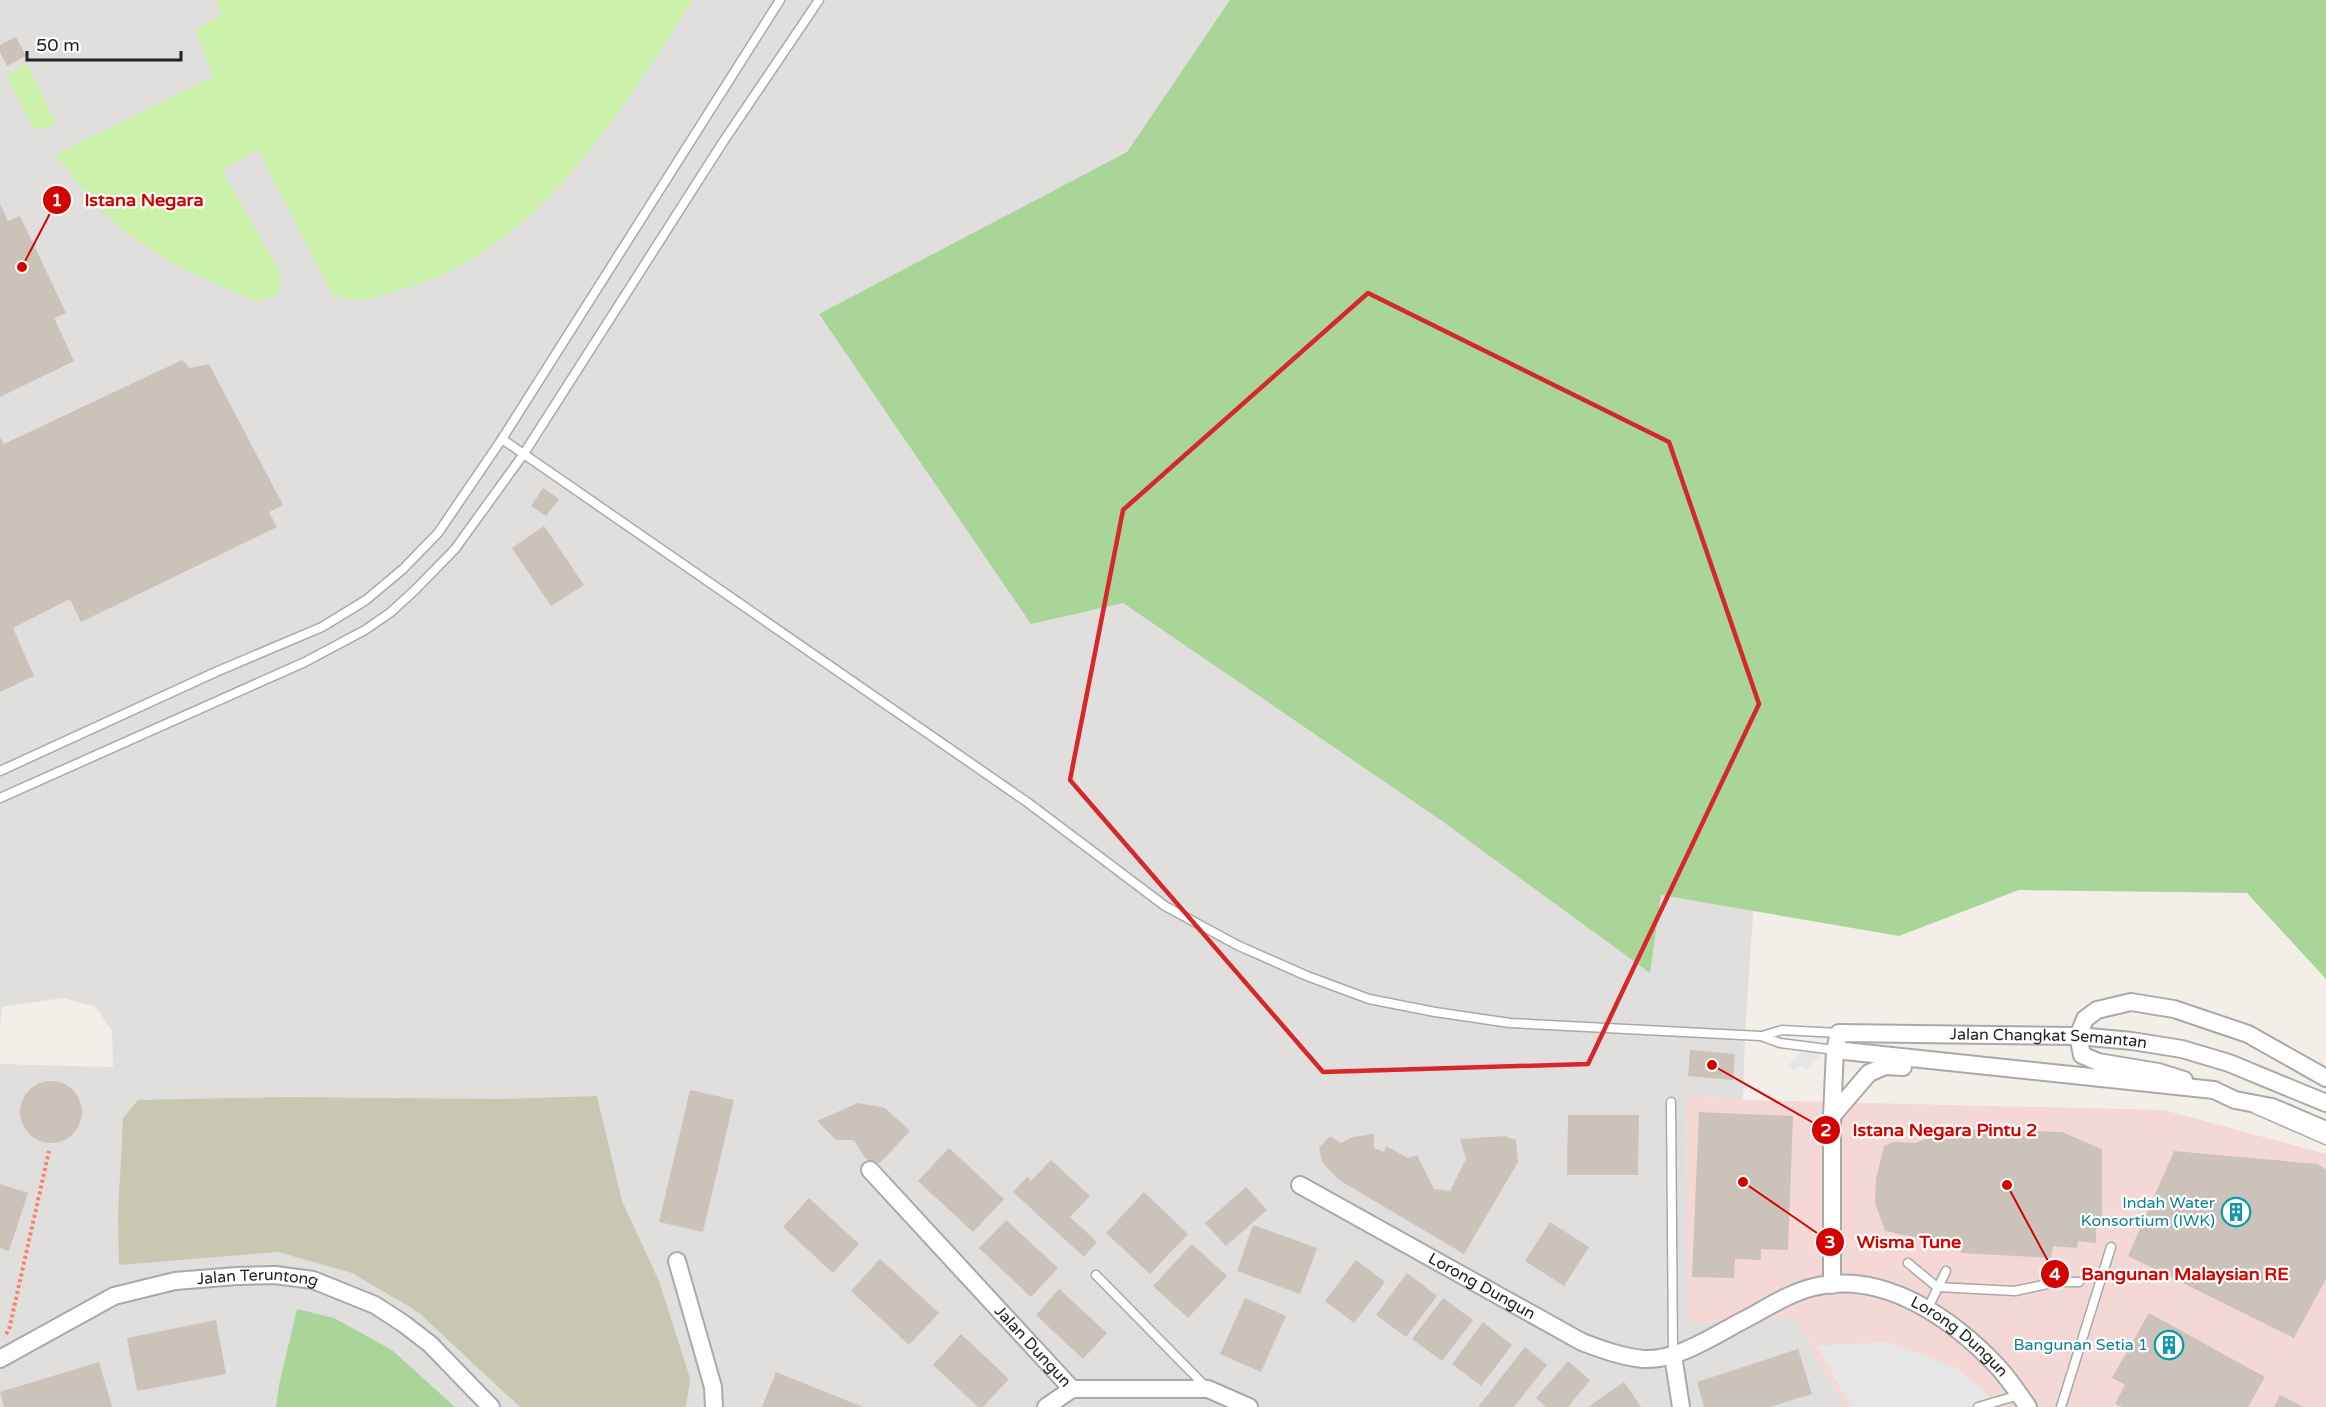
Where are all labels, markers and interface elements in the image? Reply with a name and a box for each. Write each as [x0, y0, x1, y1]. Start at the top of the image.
scale bar [27, 24, 182, 62]
text: 50 m [36, 34, 80, 56]
callout: Istana Negara [42, 182, 216, 218]
text: 1 [51, 189, 63, 211]
text: Istana Negara [84, 189, 204, 211]
street label: Jalan Changkat Semantan [1949, 1024, 2149, 1053]
callout: Istana Negara Pintu 2 [1811, 1112, 2049, 1148]
text: 2 [1820, 1119, 1832, 1141]
text: Istana Negara Pintu 2 [1853, 1119, 2037, 1141]
place label: Indah Water Konsortium (IWK) [2081, 1193, 2216, 1231]
building icon: Indah Water Konsortium (IWK) [2220, 1196, 2252, 1228]
callout: Wisma Tune [1815, 1224, 1974, 1260]
text: 3 [1824, 1231, 1836, 1253]
text: Wisma Tune [1857, 1231, 1961, 1253]
street label: Lorong Dungun [1425, 1248, 1539, 1324]
callout: Bangunan Malaysian RE [2040, 1256, 2301, 1292]
text: 4 [2049, 1263, 2061, 1285]
text: Bangunan Malaysian RE [2081, 1263, 2289, 1285]
street label: Jalan Teruntong [196, 1265, 322, 1291]
street label: Lorong Dungun [1907, 1292, 2012, 1381]
street label: Jalan Dungun [990, 1301, 1075, 1392]
building icon: Bangunan Setia 1 [2153, 1329, 2185, 1361]
place label: Bangunan Setia 1 [2013, 1335, 2148, 1355]

